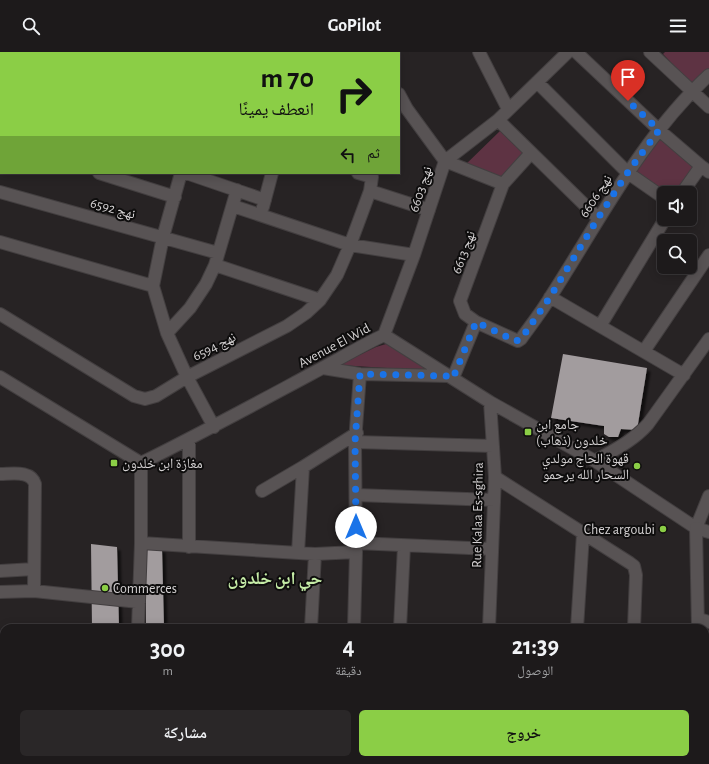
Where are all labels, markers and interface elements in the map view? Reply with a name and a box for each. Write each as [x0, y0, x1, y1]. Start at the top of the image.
icon: search [20, 15, 42, 37]
icon: menu [667, 15, 689, 37]
text: GoPilot [328, 17, 381, 35]
pin [611, 60, 645, 101]
text: 70 m [260, 65, 314, 93]
icon: arrive [617, 66, 639, 88]
icon: right [328, 68, 380, 120]
text: انعطف يمينًا [238, 101, 314, 119]
icon: left [337, 144, 359, 166]
text: ثم [367, 146, 380, 161]
street label: نهج 6603 [407, 165, 437, 215]
street label: نهج 6606 [577, 172, 617, 222]
map controls [657, 186, 697, 274]
button: sound [657, 186, 697, 226]
street label: نهج 6592 [88, 196, 137, 224]
street label: نهج 6613 [450, 229, 480, 276]
button: search [657, 234, 697, 274]
street label: Avenue El Wid [296, 321, 373, 371]
street label: نهج 6594 [191, 330, 239, 365]
place label: جامع ابن خلدون (ذهاب) [536, 418, 608, 449]
marker: جامع ابن خلدون (ذهاب) [523, 427, 533, 437]
place label: قهوة الحاج مولدي السحار الله يرحمو [542, 452, 629, 483]
place label: مغازة ابن خلدون [122, 457, 203, 472]
marker: مغازة ابن خلدون [109, 458, 119, 468]
street label: Rue Kalaa Es-sghira [470, 461, 486, 568]
marker: قهوة الحاج مولدي السحار الله يرحمو [632, 461, 642, 471]
position arrow [335, 506, 377, 548]
place label: Chez argoubi [584, 523, 655, 537]
marker: Chez argoubi [658, 524, 668, 534]
district label: حي ابن خلدون [227, 570, 323, 592]
place label: Commerces [113, 582, 177, 596]
marker: Commerces [100, 583, 110, 593]
text: 4 [342, 635, 355, 659]
text: 21:39 [512, 635, 559, 659]
text: 300 [150, 638, 185, 662]
text: m [162, 665, 173, 678]
text: دقيقة [335, 665, 362, 678]
text: الوصول [517, 665, 553, 678]
button: مشاركة [20, 710, 351, 756]
button: خروج [359, 710, 689, 756]

